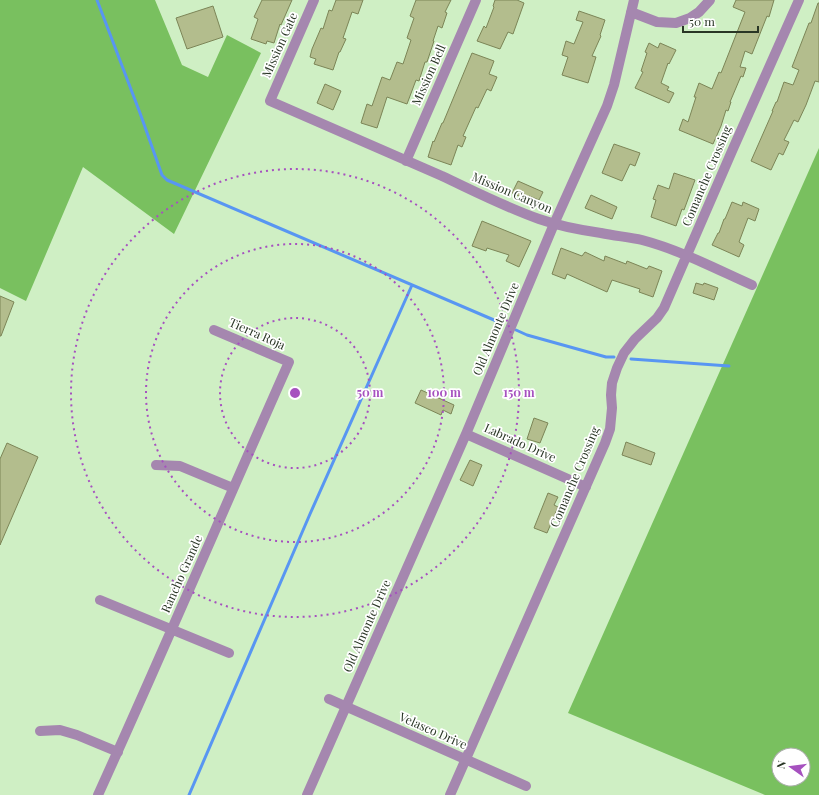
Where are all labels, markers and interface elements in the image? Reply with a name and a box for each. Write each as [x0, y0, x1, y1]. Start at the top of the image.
scale bar [683, 8, 758, 34]
street label: Mission Gate [258, 10, 301, 80]
text: 50 m [689, 13, 715, 29]
street label: Mission Bell [407, 41, 449, 108]
street label: Comanche Crossing [678, 122, 735, 229]
street label: Mission Canyon [470, 168, 555, 216]
street label: Old Almonte Drive [468, 280, 522, 378]
street label: Tierra Roja [227, 314, 288, 353]
text: 50 m [357, 384, 384, 400]
text: 100 m [427, 384, 461, 400]
text: 150 m [503, 384, 535, 400]
centre of rings [288, 386, 302, 400]
street label: Labrado Drive [482, 419, 559, 465]
street label: Comanche Crossing [546, 423, 603, 530]
street label: Rancho Grande [157, 532, 205, 615]
street label: Old Almonte Drive [339, 577, 394, 674]
street label: Velasco Drive [396, 708, 470, 752]
north arrow [771, 747, 811, 787]
text: N [773, 759, 789, 770]

